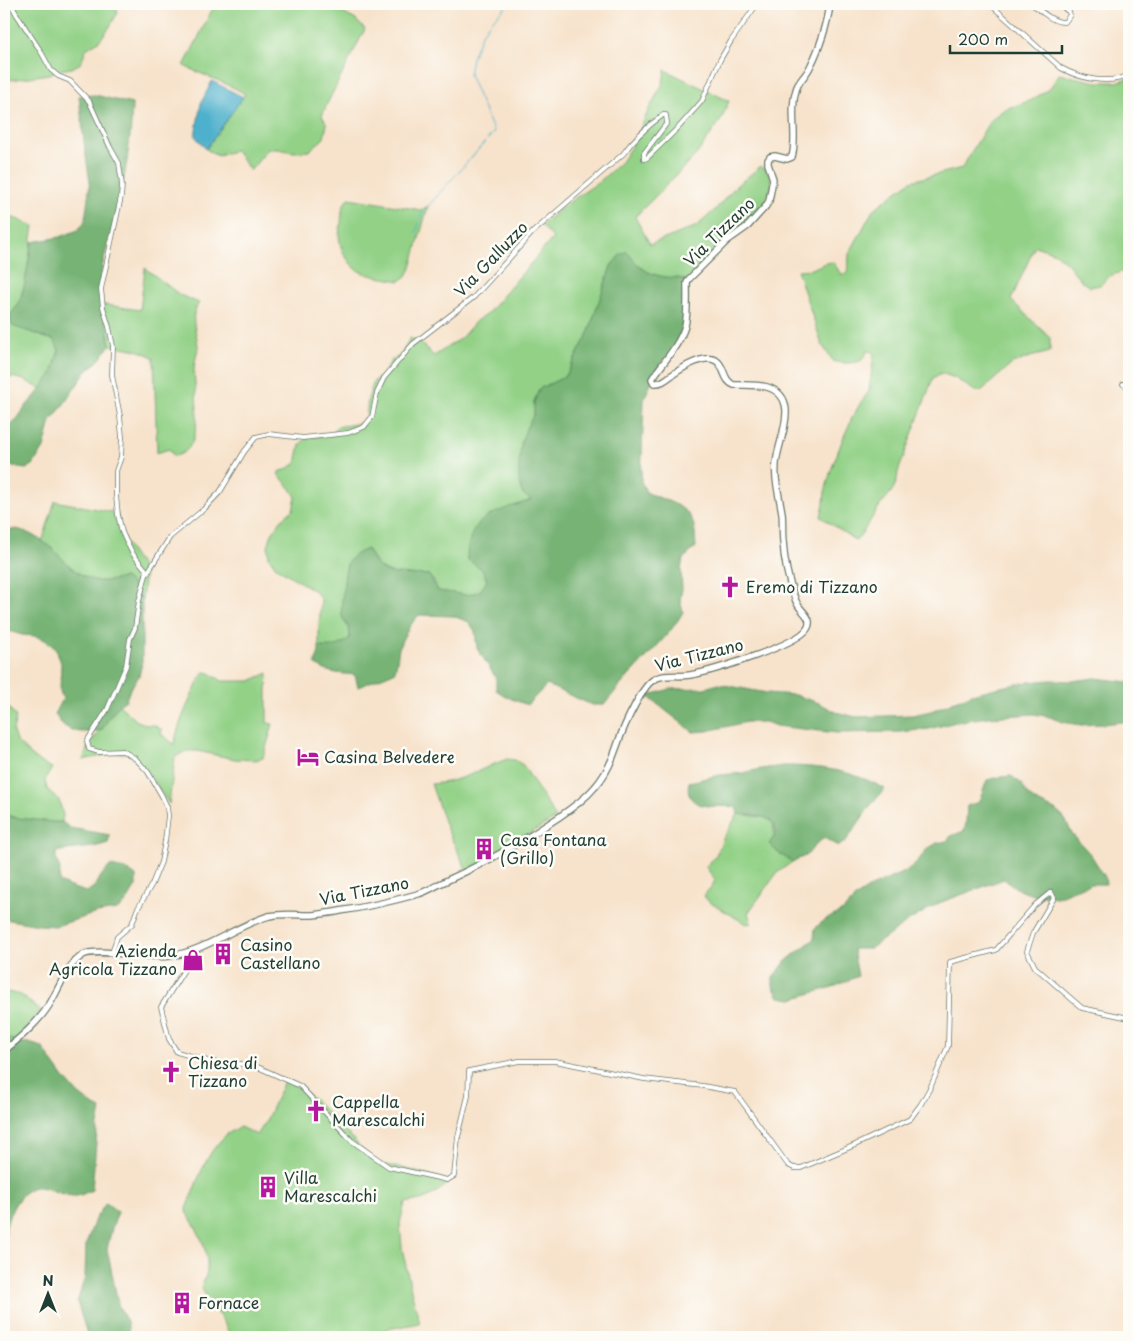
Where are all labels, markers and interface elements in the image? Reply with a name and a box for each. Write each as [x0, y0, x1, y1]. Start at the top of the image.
scale bar [950, 22, 1063, 54]
text: 200 m [958, 27, 1008, 50]
street label: Via Tizzano [677, 191, 759, 271]
street label: Via Galluzzo [448, 215, 533, 302]
church icon: Eremo di Tizzano [717, 574, 743, 600]
place label: Eremo di Tizzano [746, 574, 878, 598]
street label: Via Tizzano [652, 631, 746, 677]
hotel icon: Casina Belvedere [295, 744, 321, 770]
place label: Casina Belvedere [324, 744, 455, 768]
place label: Casa Fontana (Grillo) [500, 827, 606, 869]
building icon: Casa Fontana (Grillo) [471, 836, 497, 862]
street label: Via Tizzano [317, 870, 411, 910]
place label: Casino Castellano [240, 932, 320, 974]
place label: Azienda Agricola Tizzano [49, 938, 177, 980]
building icon: Casino Castellano [210, 941, 236, 967]
shop icon: Azienda Agricola Tizzano [180, 947, 206, 973]
place label: Chiesa di Tizzano [188, 1050, 258, 1092]
church icon: Chiesa di Tizzano [158, 1059, 184, 1085]
place label: Cappella Marescalchi [332, 1089, 425, 1131]
church icon: Cappella Marescalchi [303, 1098, 329, 1124]
place label: Villa Marescalchi [284, 1165, 377, 1207]
building icon: Villa Marescalchi [255, 1174, 281, 1200]
north arrow [22, 1268, 72, 1318]
text: N [42, 1270, 54, 1291]
building icon: Fornace [169, 1290, 195, 1316]
place label: Fornace [198, 1290, 259, 1314]

